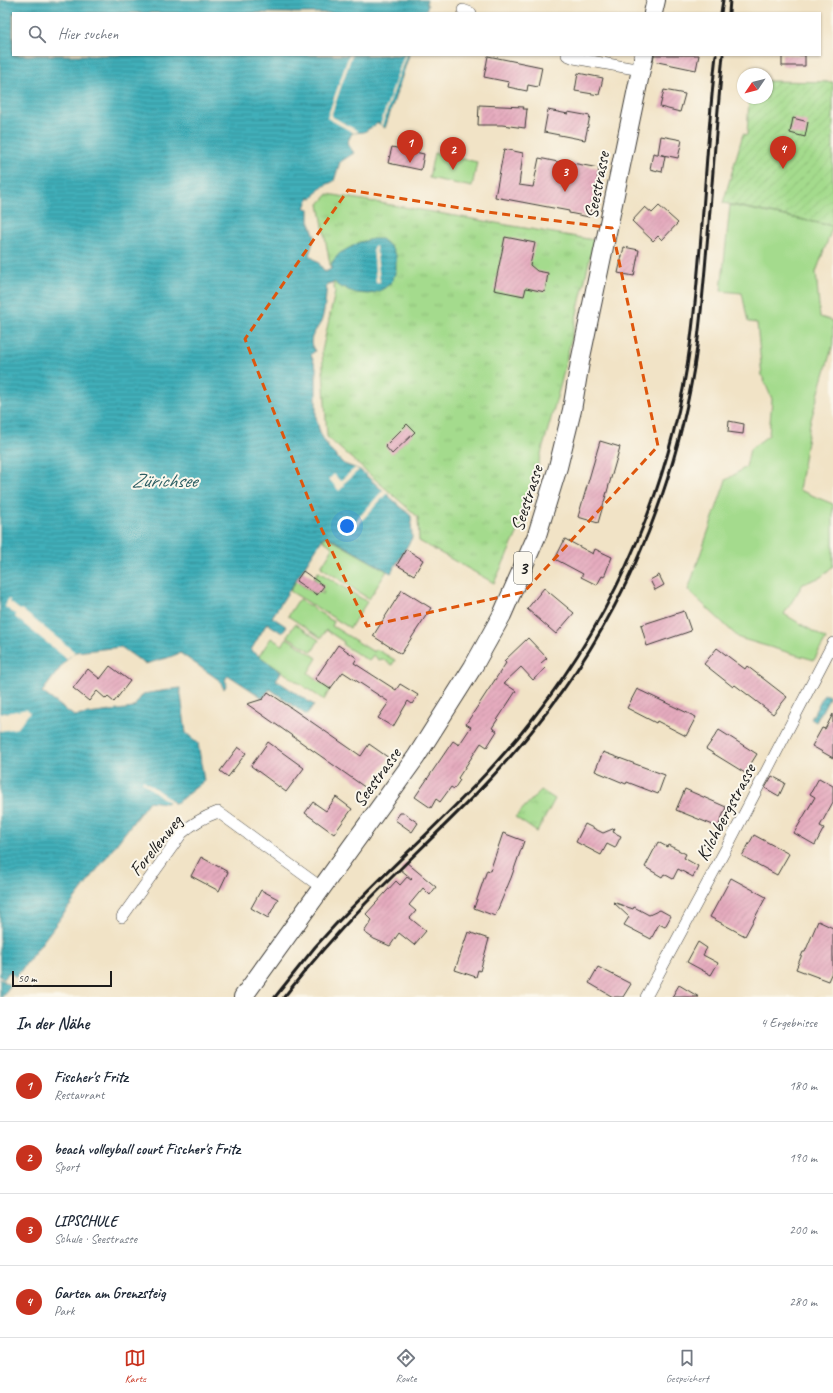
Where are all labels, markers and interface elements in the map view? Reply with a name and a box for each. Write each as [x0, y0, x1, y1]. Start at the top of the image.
search box [12, 12, 821, 56]
icon: search [26, 23, 48, 45]
text: Hier suchen [58, 25, 118, 44]
north arrow [737, 68, 773, 104]
pin: 1 [397, 130, 423, 163]
pin: 4 [770, 136, 796, 169]
pin: 2 [440, 137, 466, 170]
street label: Seestrasse [579, 148, 616, 221]
pin: 3 [552, 159, 578, 192]
street label: Seestrasse [505, 461, 549, 534]
water label: Zürichsee [132, 468, 200, 493]
your location [337, 516, 357, 536]
road number: 3 [514, 552, 532, 584]
street label: Seestrasse [347, 742, 407, 812]
street label: Kilchbergstrasse [690, 758, 762, 865]
street label: Forellenweg [124, 809, 189, 881]
scale bar [12, 969, 112, 988]
text: 50 m [18, 971, 37, 985]
text: In der Nähe [16, 1013, 89, 1034]
text: 4 Ergebnisse [761, 1015, 817, 1031]
text: Fischer's Fritz [54, 1068, 128, 1087]
text: 1 [26, 1078, 32, 1094]
text: 180 m [789, 1078, 817, 1094]
text: Restaurant [54, 1087, 104, 1103]
text: beach volleyball court Fischer's Fritz [54, 1140, 240, 1159]
text: 2 [26, 1150, 32, 1166]
text: 190 m [789, 1150, 817, 1166]
text: Sport [54, 1159, 79, 1175]
text: LIPSCHULE [54, 1212, 117, 1231]
text: 3 [26, 1222, 32, 1238]
text: 200 m [789, 1222, 817, 1238]
text: Schule · Seestrasse [54, 1231, 137, 1247]
text: Garten am Grenzsteig [54, 1284, 166, 1303]
text: 4 [26, 1294, 32, 1310]
text: 280 m [789, 1294, 817, 1310]
text: Park [54, 1303, 75, 1319]
tab: Karte [124, 1347, 146, 1385]
tab: Route [395, 1347, 417, 1385]
tab: Gespeichert [666, 1347, 709, 1385]

